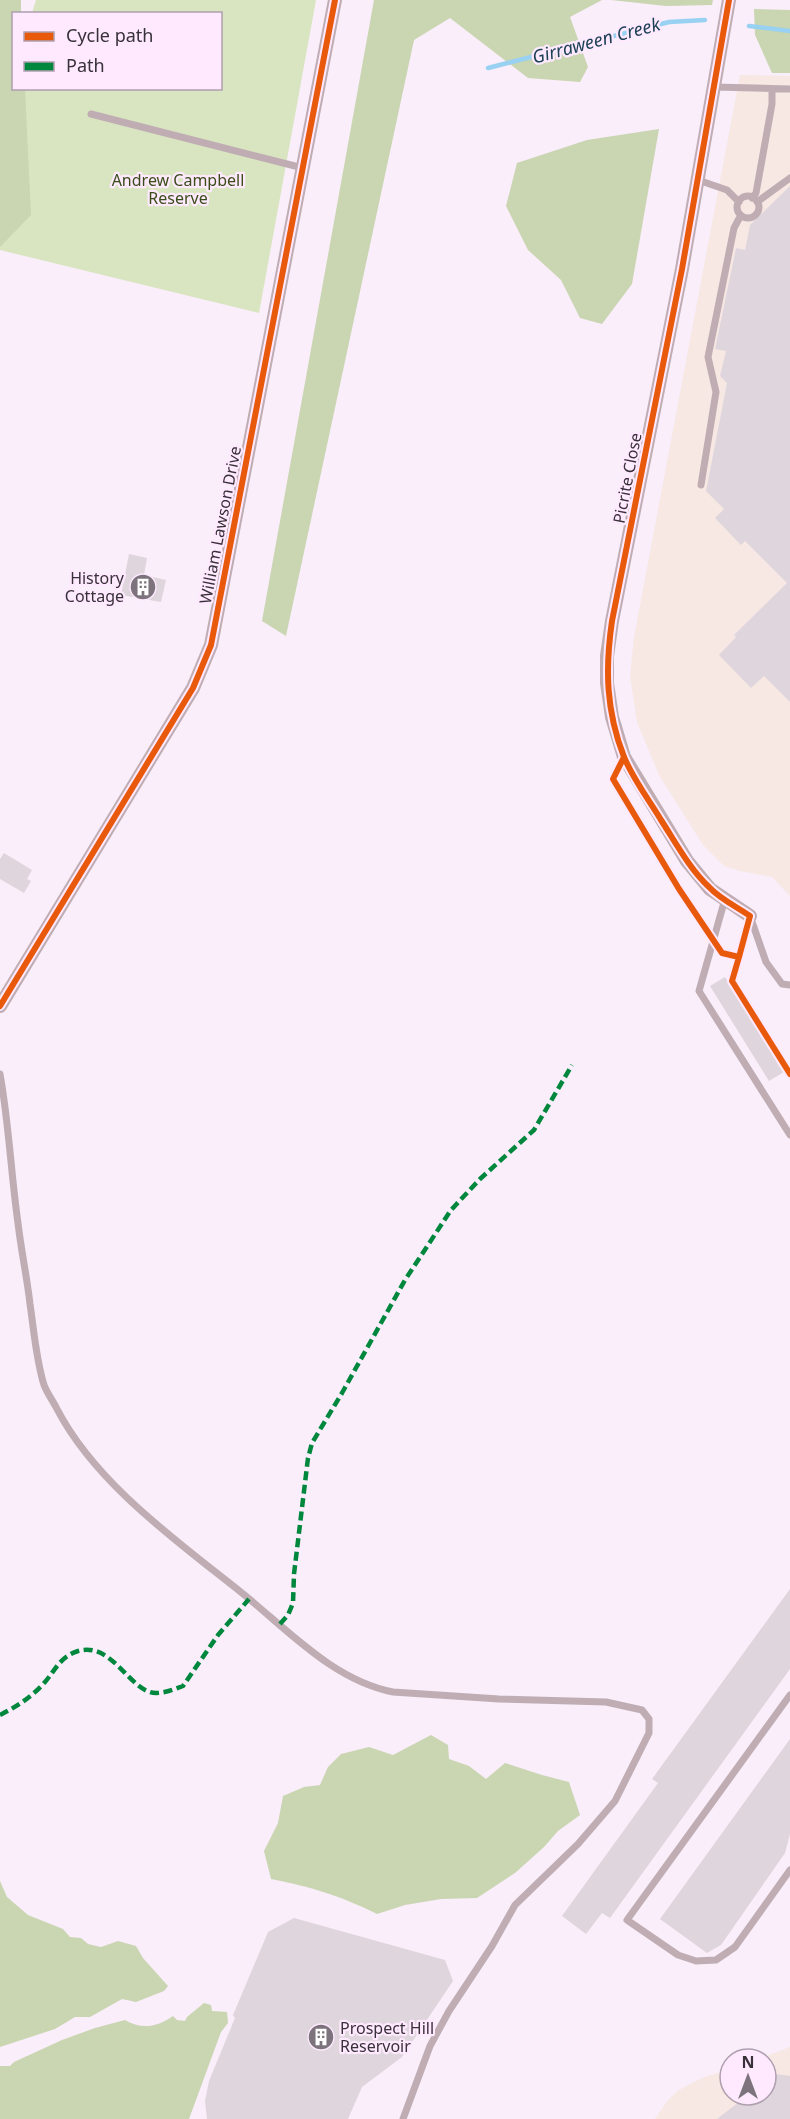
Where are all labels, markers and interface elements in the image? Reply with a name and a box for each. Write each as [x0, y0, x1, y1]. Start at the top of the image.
water label: Girraween Creek [529, 11, 664, 69]
legend [12, 12, 222, 90]
text: Cycle path [66, 23, 153, 47]
text: Path [66, 53, 105, 77]
park label: Andrew Campbell Reserve [112, 169, 244, 209]
street label: Picrite Close [607, 431, 647, 525]
street label: William Lawson Drive [194, 444, 246, 606]
place label: History Cottage [65, 567, 125, 607]
building icon: History Cottage [128, 572, 158, 602]
place label: Prospect Hill Reservoir [340, 2017, 434, 2057]
building icon: Prospect Hill Reservoir [306, 2022, 336, 2052]
north arrow [718, 2047, 778, 2107]
text: N [741, 2051, 755, 2073]

